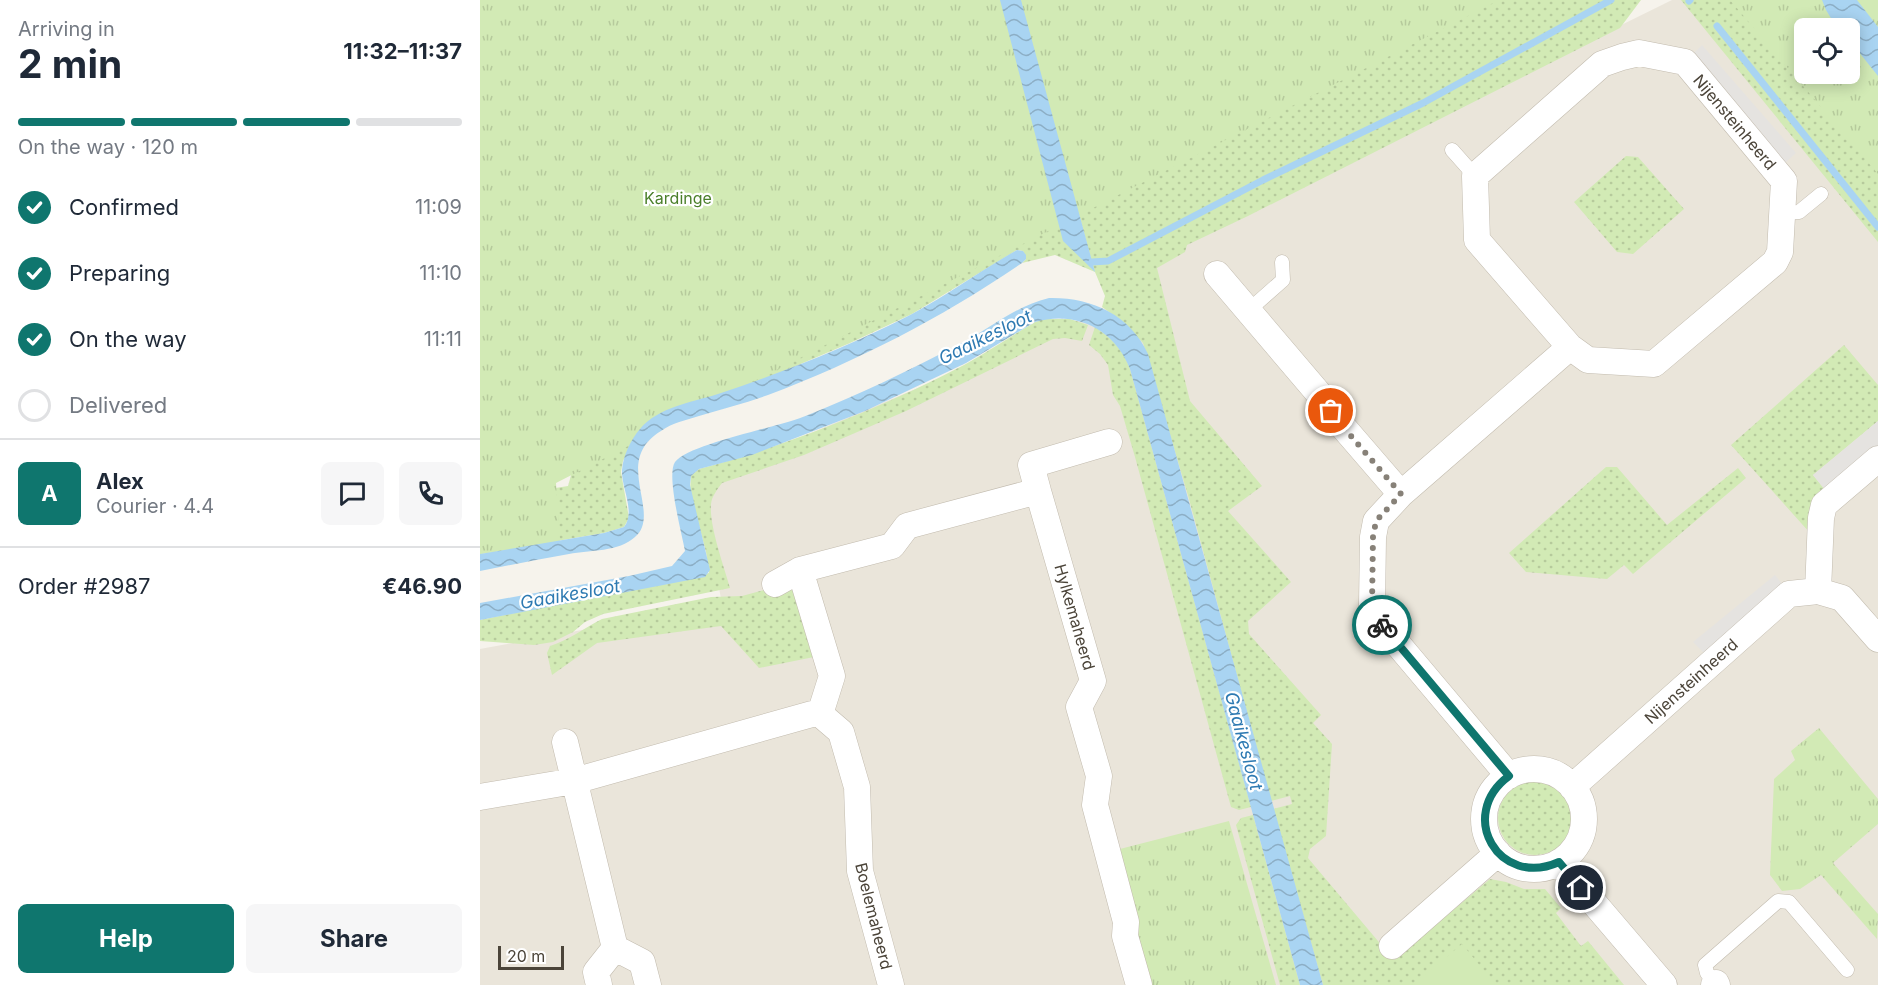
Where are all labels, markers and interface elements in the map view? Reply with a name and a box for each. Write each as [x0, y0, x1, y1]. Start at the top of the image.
text: Arriving in [18, 17, 115, 41]
map controls [1794, 18, 1860, 84]
button: locate [1794, 18, 1860, 84]
text: 11:32–11:37 [343, 38, 462, 64]
text: 2 min [18, 40, 122, 87]
street label: Nijensteinheerd [1689, 70, 1781, 174]
text: On the way · 120 m [18, 135, 198, 159]
park label: Kardinge [644, 188, 712, 208]
icon: check [18, 191, 51, 224]
text: Confirmed [69, 194, 179, 220]
text: 11:09 [415, 195, 462, 219]
icon: check [18, 257, 51, 290]
text: Preparing [69, 260, 170, 286]
text: 11:10 [419, 261, 462, 285]
water label: Gaaikesloot [935, 305, 1036, 369]
icon: check [18, 323, 51, 356]
text: On the way [69, 326, 187, 352]
text: 11:11 [424, 327, 462, 351]
pin [1305, 385, 1356, 436]
text: Delivered [69, 392, 167, 418]
icon: bag [1314, 394, 1347, 427]
button: chat [321, 462, 384, 525]
button: phone [399, 462, 462, 525]
text: Alex [96, 468, 144, 494]
text: A [41, 480, 58, 506]
text: Courier · 4.4 [96, 494, 214, 518]
street label: Hylkemaheerd [1050, 562, 1100, 672]
text: Order #2987 [18, 573, 151, 599]
text: €46.90 [382, 573, 462, 599]
water label: Gaaikesloot [518, 575, 623, 613]
courier [1352, 595, 1412, 655]
icon: bike [1366, 609, 1399, 642]
street label: Nijensteinheerd [1640, 634, 1742, 728]
water label: Gaaikesloot [1221, 689, 1268, 794]
street label: Boelemaheerd [851, 861, 897, 971]
pin [1555, 862, 1606, 913]
icon: home [1564, 871, 1597, 904]
button: Help [18, 904, 234, 973]
button: Share [246, 904, 462, 973]
scale bar [498, 943, 564, 970]
text: 20 m [507, 946, 545, 966]

